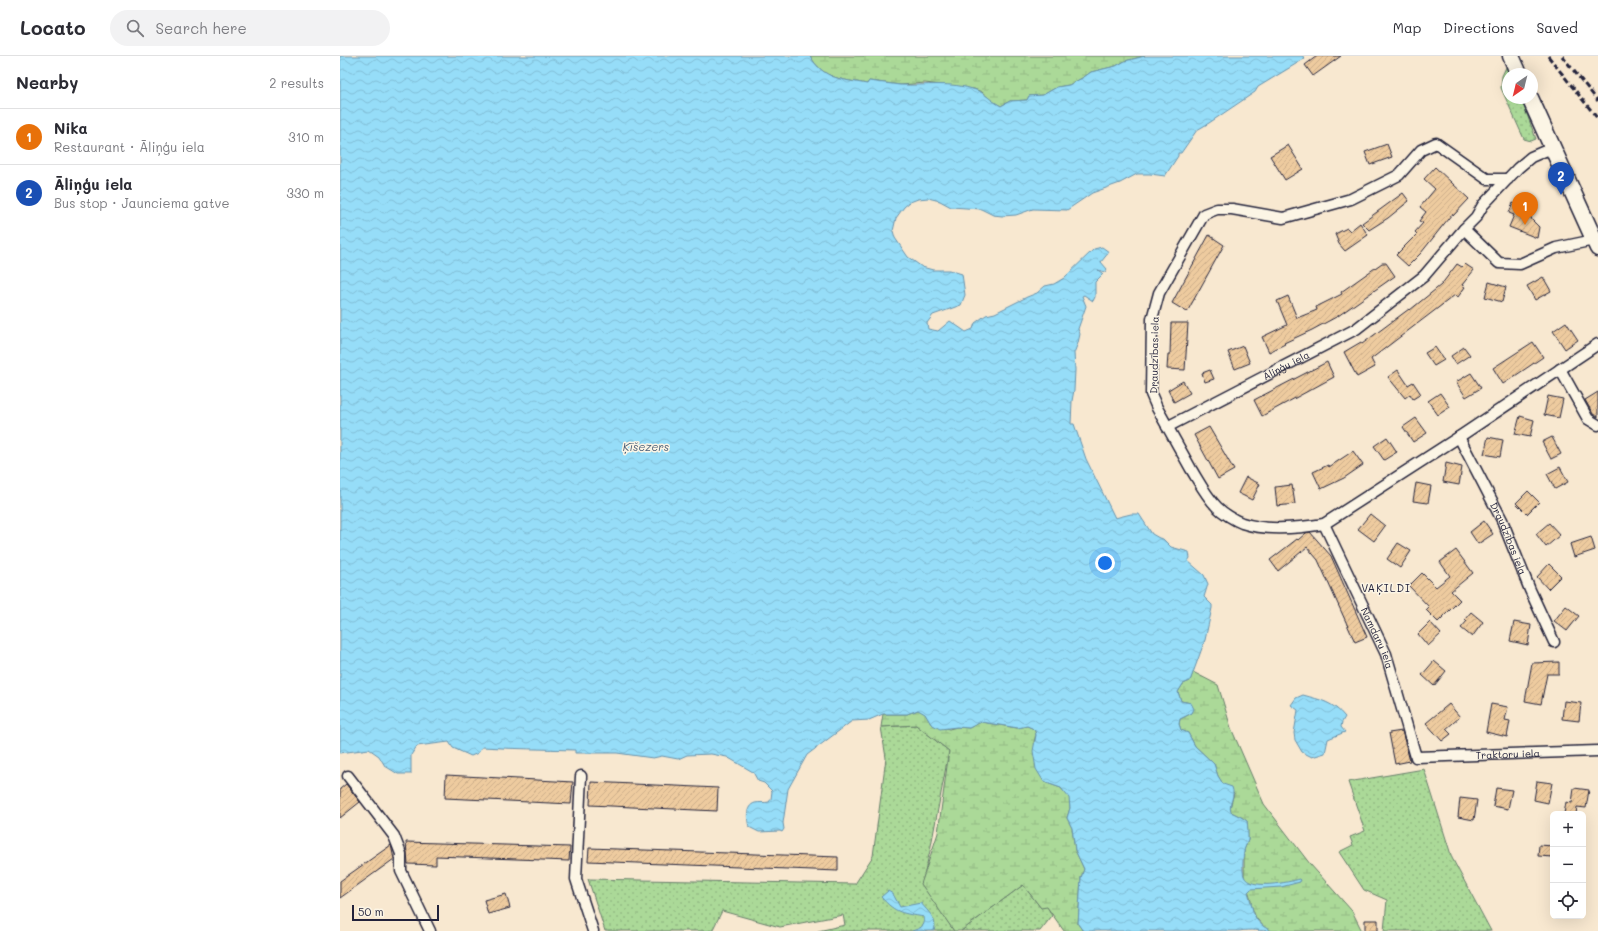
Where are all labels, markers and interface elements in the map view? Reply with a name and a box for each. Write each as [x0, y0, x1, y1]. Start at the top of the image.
search box [110, 10, 390, 46]
text: Locato [20, 15, 86, 40]
icon: search [124, 17, 146, 39]
text: Search here [156, 18, 247, 38]
text: Map [1393, 18, 1421, 37]
text: Directions [1443, 18, 1514, 37]
text: Saved [1536, 18, 1578, 37]
north arrow [1502, 68, 1538, 104]
text: Nearby [16, 71, 78, 93]
text: 2 results [269, 74, 324, 91]
text: Nika [54, 118, 88, 138]
text: 1 [26, 128, 32, 145]
text: 310 m [288, 128, 324, 145]
text: Restaurant · Āliņģu iela [54, 138, 205, 155]
pin: 2 [1548, 162, 1574, 195]
text: Āliņģu iela [54, 174, 132, 194]
text: 2 [25, 184, 33, 201]
text: 330 m [286, 184, 324, 201]
pin: 1 [1512, 192, 1538, 225]
text: Bus stop · Jaunciema gatve [54, 194, 230, 211]
street label: Draudzības iela [1146, 316, 1162, 394]
street label: Āliņģu iela [1260, 347, 1312, 383]
water label: Ķīšezers [623, 439, 669, 454]
street label: Draudzības iela [1487, 500, 1530, 577]
your location [1095, 553, 1115, 573]
district label: VAĶILDI [1361, 580, 1411, 595]
street label: Namdaru iela [1358, 605, 1397, 670]
street label: Traktoru iela [1475, 746, 1540, 762]
map controls [1550, 811, 1586, 919]
button: + [1550, 811, 1586, 847]
button: − [1550, 847, 1586, 883]
button: locate [1550, 883, 1586, 919]
scale bar [352, 903, 439, 922]
text: 50 m [358, 904, 384, 919]

